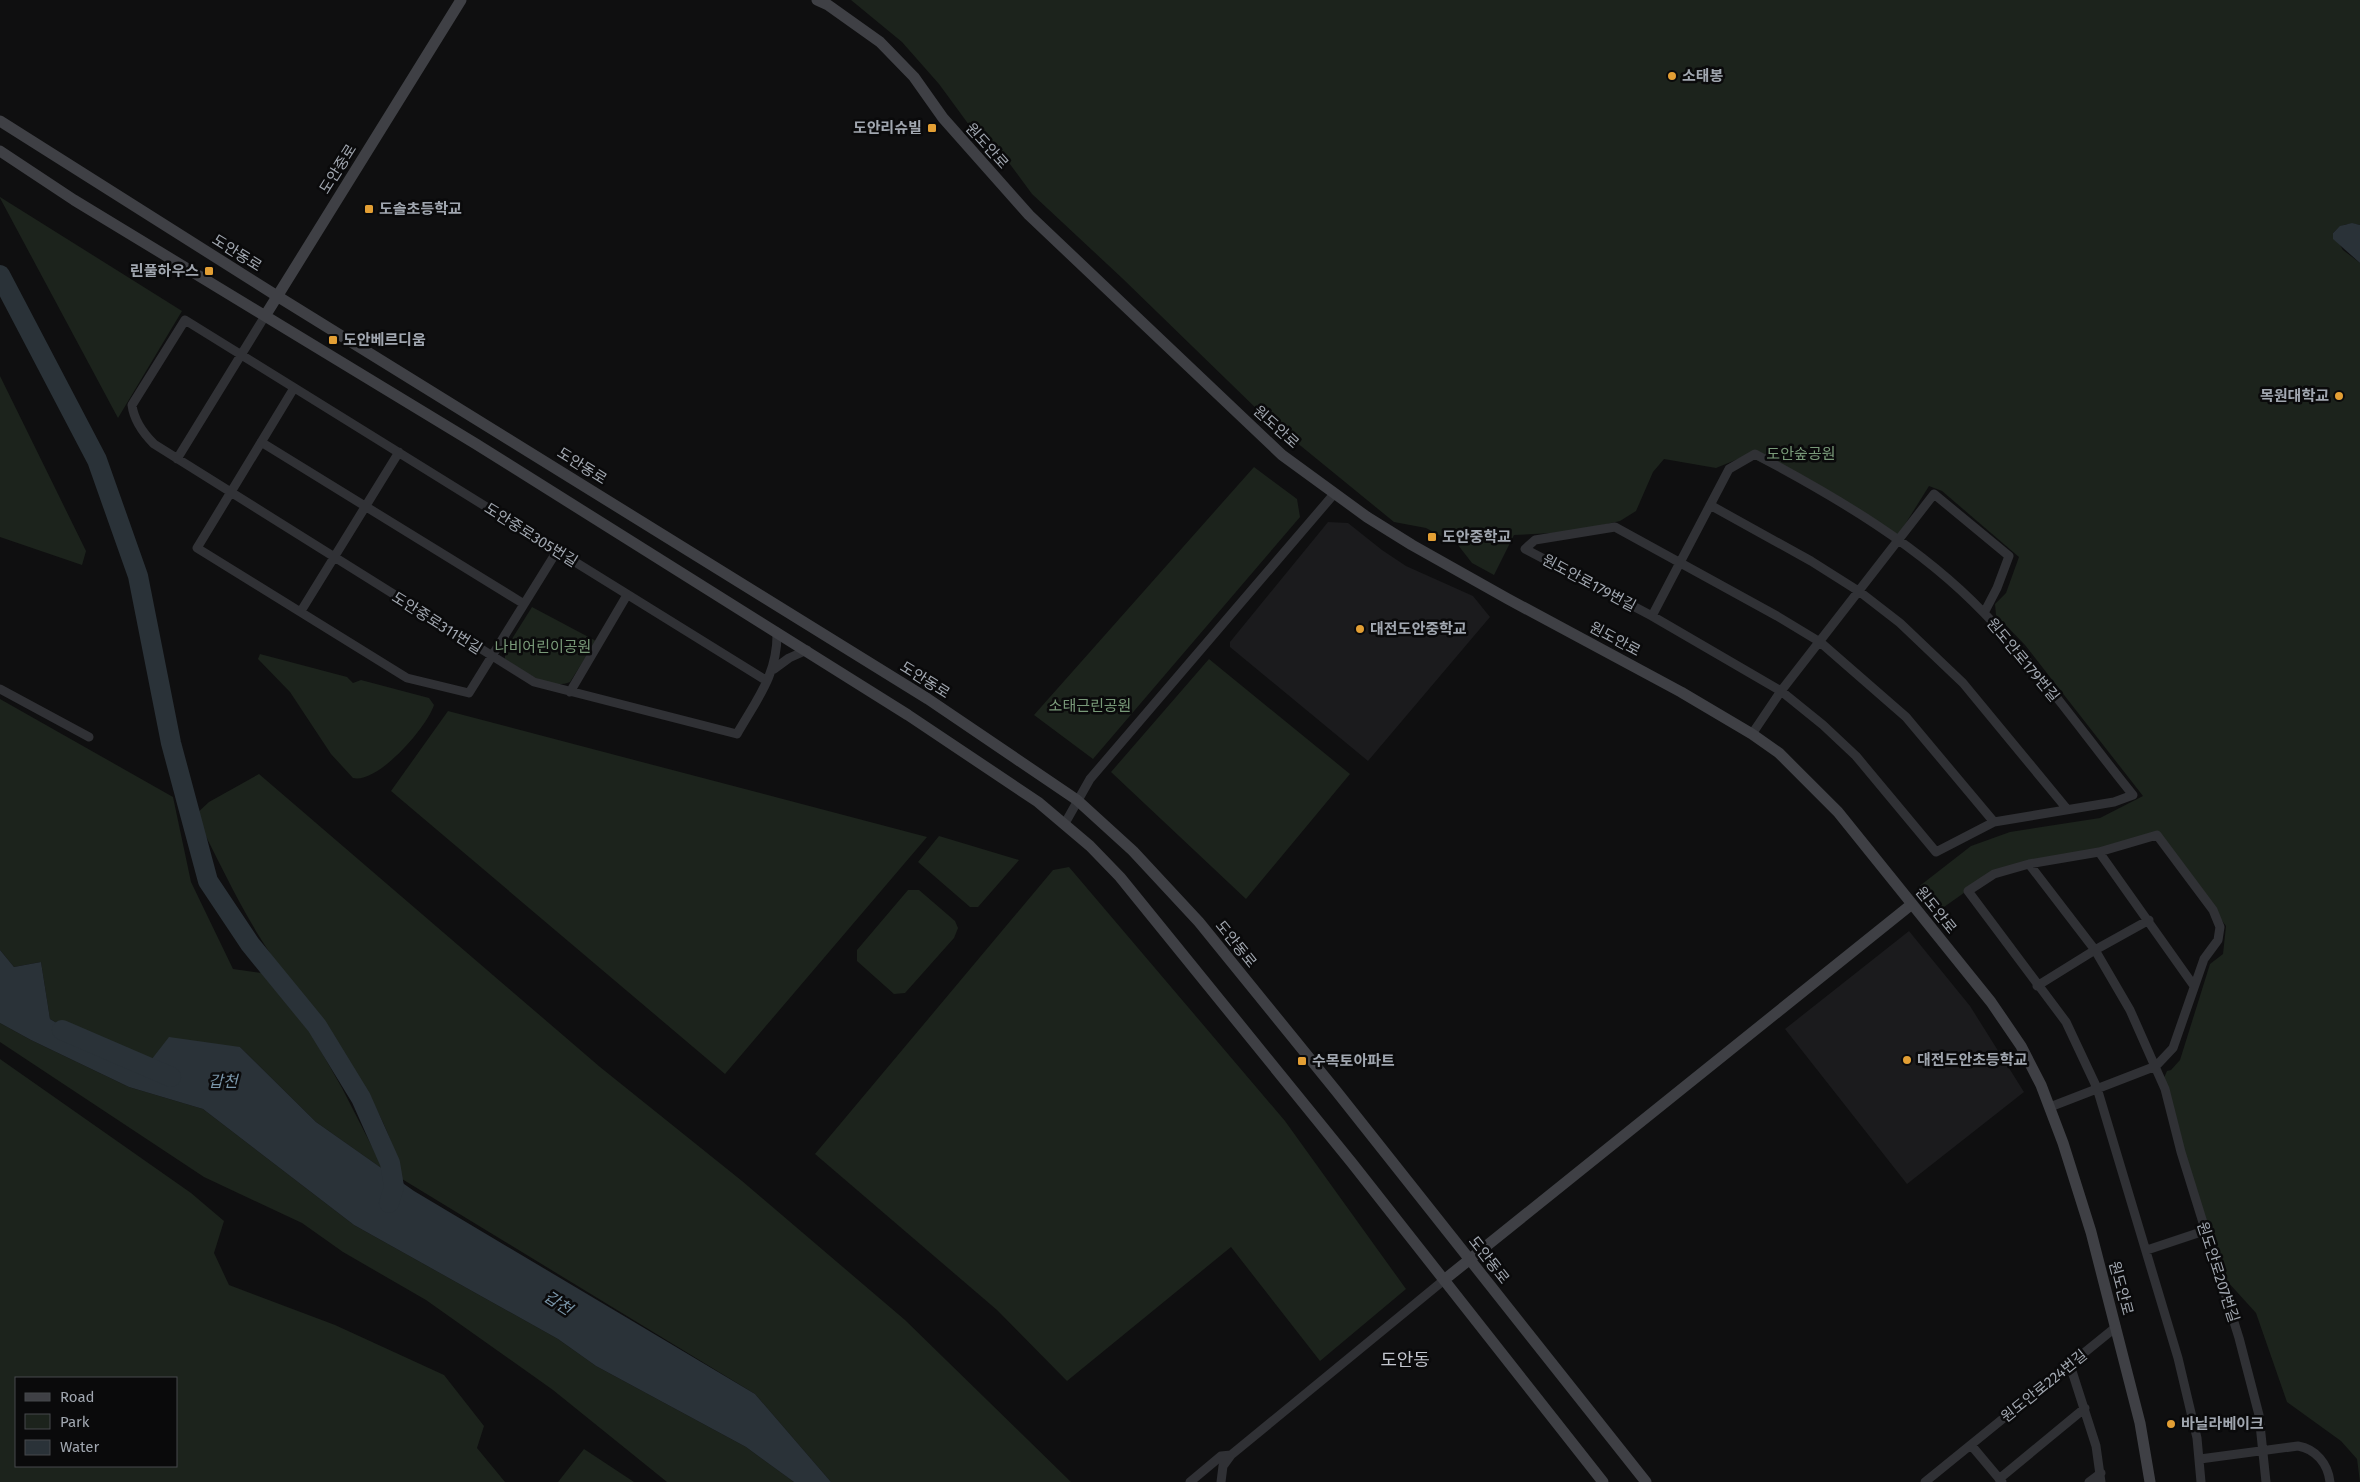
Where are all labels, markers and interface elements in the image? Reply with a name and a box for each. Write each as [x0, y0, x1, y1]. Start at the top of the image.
place label: 소태봉 [1682, 67, 1724, 85]
marker: 소태봉 [1666, 70, 1678, 82]
place label: 도안리슈빌 [853, 119, 922, 137]
street label: 원도안로 [962, 119, 1012, 173]
marker: 도안리슈빌 [926, 122, 938, 134]
street label: 도안중로 [316, 141, 360, 197]
place label: 도솔초등학교 [379, 200, 462, 218]
marker: 도솔초등학교 [363, 203, 375, 215]
street label: 도안동로 [209, 231, 265, 275]
place label: 린풀하우스 [130, 262, 199, 280]
marker: 린풀하우스 [203, 265, 215, 277]
place label: 도안베르디움 [343, 331, 426, 349]
marker: 도안베르디움 [327, 334, 339, 346]
place label: 목원대학교 [2260, 387, 2329, 405]
marker: 목원대학교 [2333, 390, 2345, 402]
street label: 원도안로 [1249, 402, 1303, 452]
street label: 도안동로 [554, 444, 610, 488]
park label: 도안숲공원 [1766, 445, 1836, 463]
street label: 도안중로305번길 [481, 499, 581, 571]
place label: 도안중학교 [1442, 528, 1511, 546]
marker: 도안중학교 [1426, 531, 1438, 543]
street label: 원도안로179번길 [1539, 551, 1639, 615]
street label: 도안중로311번길 [389, 588, 485, 658]
street label: 원도안로179번길 [1983, 615, 2063, 705]
street label: 원도안로 [1586, 618, 1644, 660]
place label: 대전도안중학교 [1370, 620, 1467, 638]
marker: 대전도안중학교 [1354, 623, 1366, 635]
park label: 나비어린이공원 [495, 638, 591, 656]
street label: 도안동로 [897, 658, 953, 702]
park label: 소태근린공원 [1049, 697, 1131, 715]
street label: 원도안로 [1912, 883, 1960, 937]
street label: 도안동로 [1212, 917, 1260, 971]
place label: 대전도안초등학교 [1917, 1051, 2028, 1069]
place label: 수목토아파트 [1312, 1052, 1395, 1070]
marker: 대전도안초등학교 [1901, 1054, 1913, 1066]
marker: 수목토아파트 [1296, 1055, 1308, 1067]
water label: 갑천 [208, 1072, 240, 1091]
street label: 원도안로207번길 [2193, 1219, 2243, 1325]
street label: 도안동로 [1465, 1233, 1513, 1287]
street label: 원도안로 [2105, 1259, 2137, 1317]
water label: 갑천 [540, 1287, 577, 1320]
street label: 원도안로224번길 [1997, 1346, 2091, 1426]
district label: 도안동 [1380, 1349, 1430, 1371]
legend [15, 1377, 178, 1467]
text: Road [60, 1388, 95, 1406]
text: Park [60, 1413, 90, 1431]
place label: 바닐라베이크 [2181, 1415, 2264, 1433]
marker: 바닐라베이크 [2165, 1418, 2177, 1430]
text: Water [60, 1438, 99, 1456]

